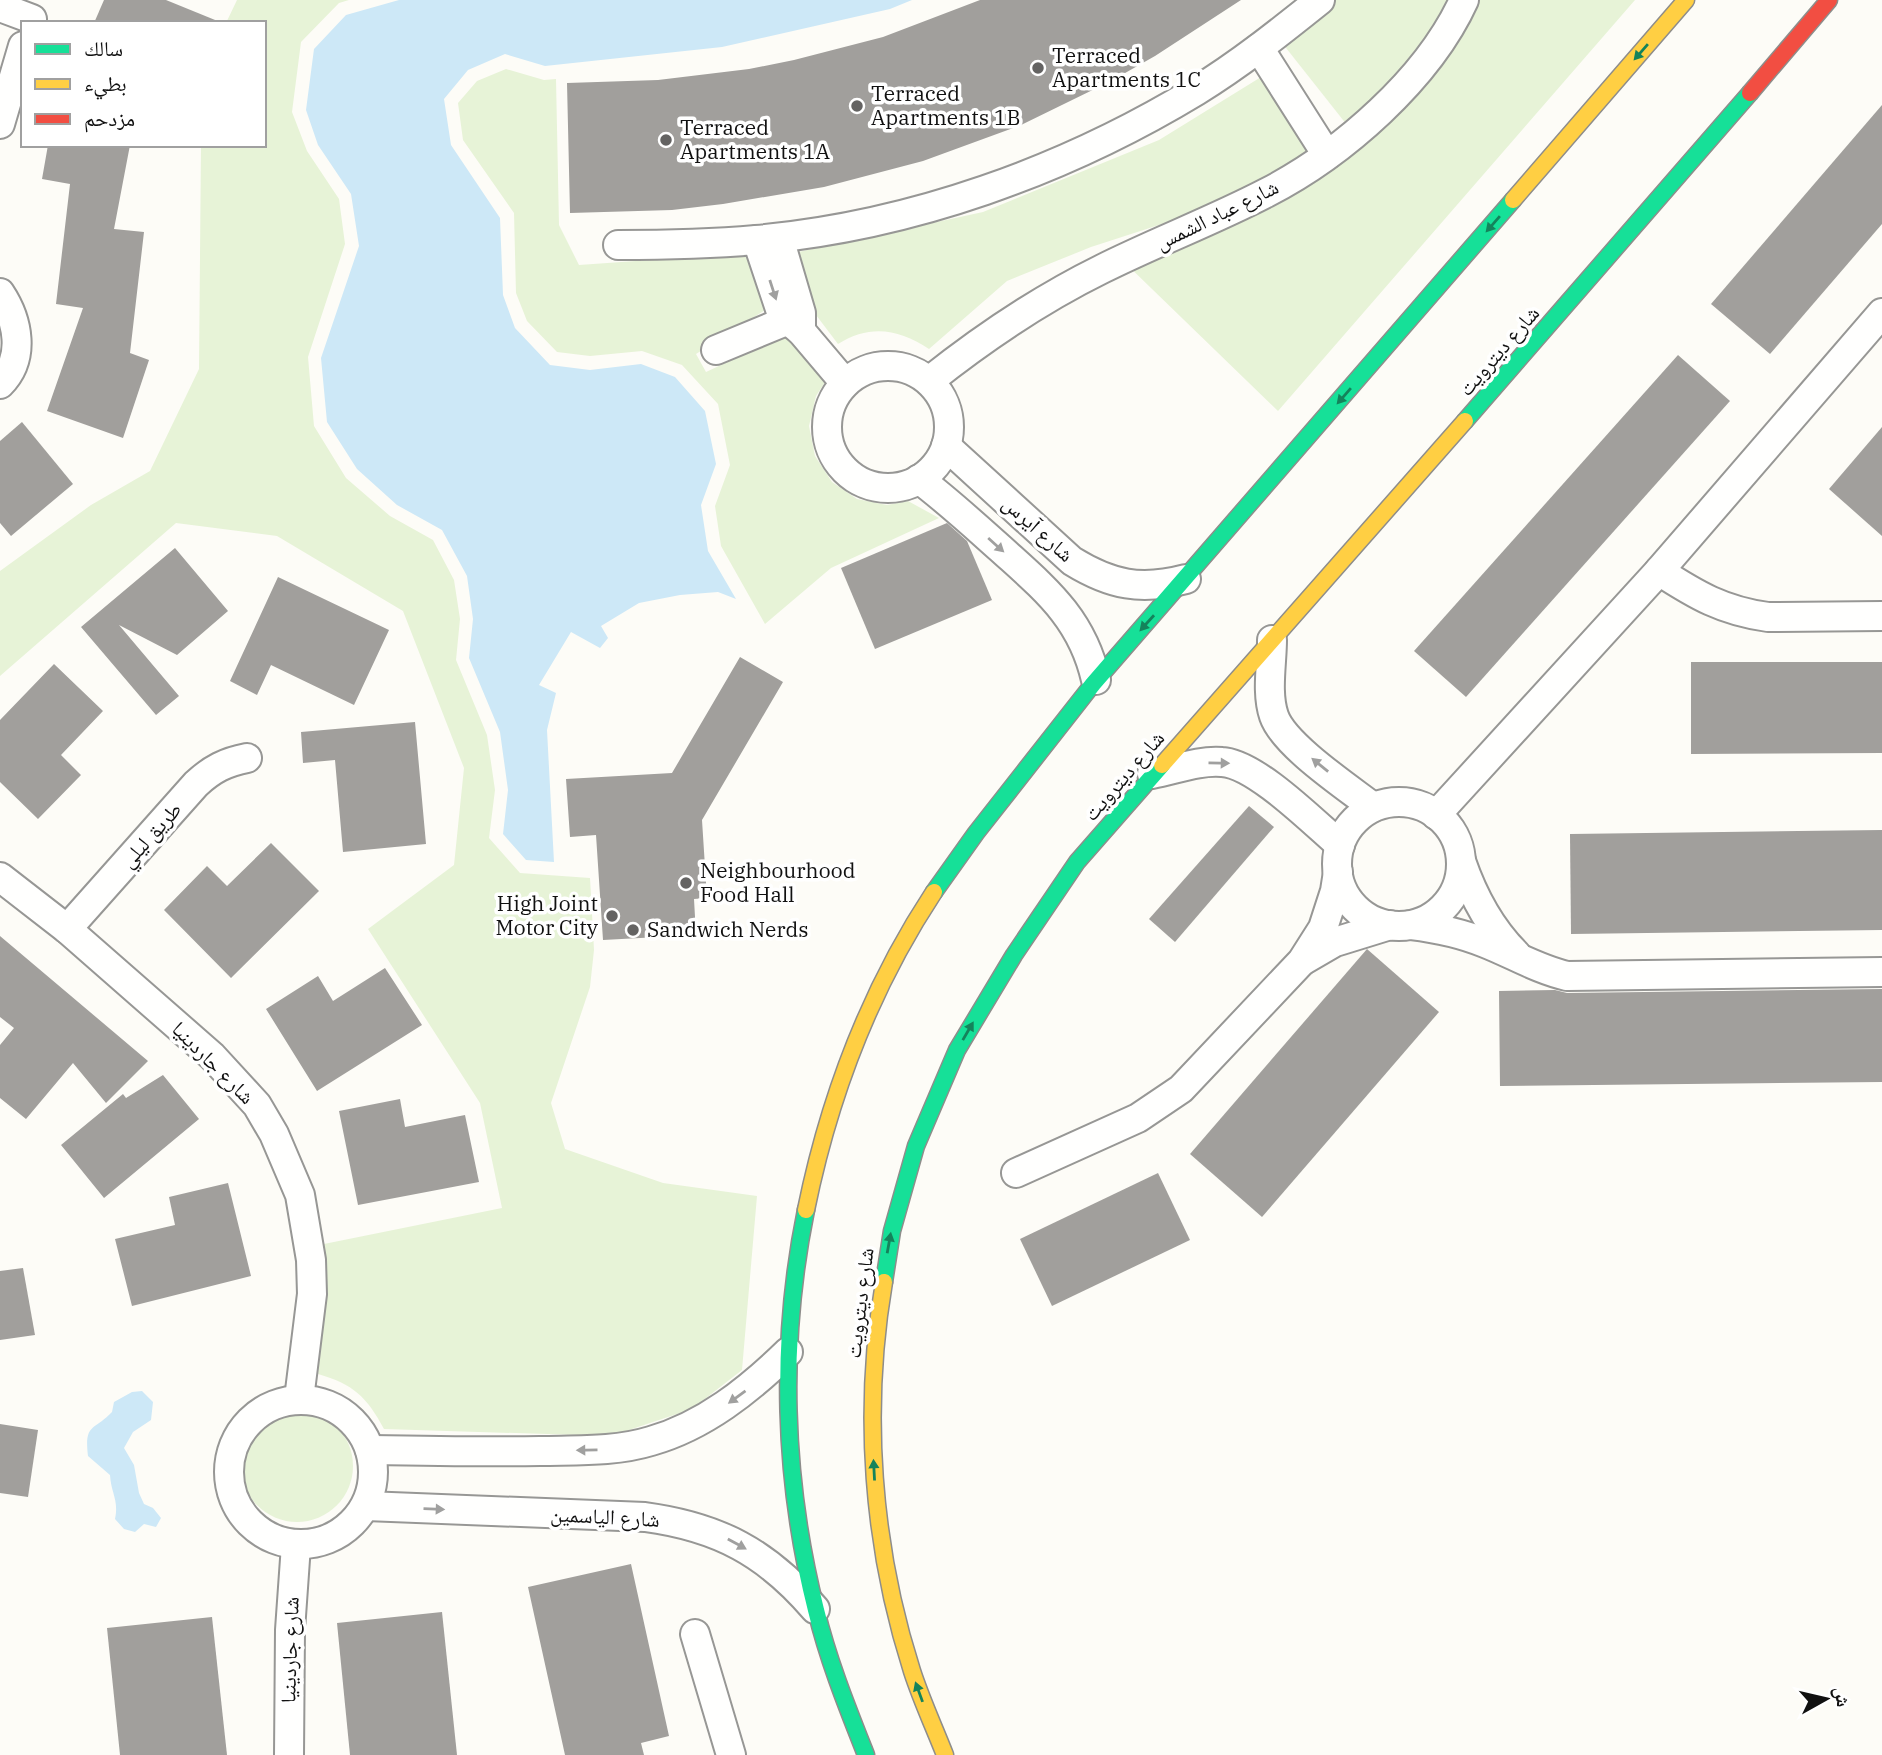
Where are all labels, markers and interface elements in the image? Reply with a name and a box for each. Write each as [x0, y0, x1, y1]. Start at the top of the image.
legend [21, 21, 266, 147]
text: سالك [84, 34, 123, 62]
place label: Terraced Apartments 1C [1052, 41, 1201, 93]
one-way arrow [1634, 43, 1649, 60]
marker: Terraced Apartments 1C [1030, 60, 1046, 76]
text: بطيء [84, 69, 127, 100]
place label: Terraced Apartments 1B [871, 79, 1021, 131]
marker: Terraced Apartments 1B [849, 98, 865, 114]
text: مزدحم [84, 104, 135, 133]
place label: Terraced Apartments 1A [680, 113, 830, 165]
marker: Terraced Apartments 1A [658, 132, 674, 148]
street label: شارع عباد الشمس [1150, 172, 1283, 256]
one-way arrow [1485, 215, 1501, 233]
one-way arrow [768, 279, 779, 300]
street label: شارع ديترويت [1451, 299, 1545, 401]
one-way arrow [1336, 387, 1352, 405]
street label: شارع آيرس [997, 489, 1080, 568]
one-way arrow [987, 537, 1005, 553]
one-way arrow [1139, 614, 1155, 631]
street label: شارع ديترويت [1076, 724, 1170, 826]
one-way arrow [1208, 757, 1230, 769]
one-way arrow [1311, 757, 1329, 772]
street label: طريق ليلي [113, 795, 190, 875]
place label: Neighbourhood Food Hall [700, 856, 856, 908]
marker: Neighbourhood Food Hall [678, 875, 694, 891]
place label: High Joint Motor City [496, 889, 599, 941]
marker: High Joint Motor City [604, 908, 620, 924]
place label: Sandwich Nerds [647, 915, 809, 943]
marker: Sandwich Nerds [625, 922, 641, 938]
street label: شارع جاردينيا [166, 1015, 261, 1110]
one-way arrow [962, 1022, 974, 1041]
one-way arrow [883, 1232, 894, 1254]
street label: شارع ديترويت [838, 1246, 880, 1360]
one-way arrow [727, 1390, 746, 1404]
one-way arrow [576, 1444, 598, 1456]
one-way arrow [868, 1458, 879, 1480]
street label: شارع الياسمين [550, 1499, 660, 1533]
one-way arrow [423, 1503, 445, 1514]
one-way arrow [728, 1538, 747, 1550]
street label: شارع جاردينيا [273, 1596, 305, 1704]
north arrow [1791, 1664, 1861, 1734]
one-way arrow [914, 1681, 925, 1702]
text: ش [1830, 1685, 1856, 1708]

